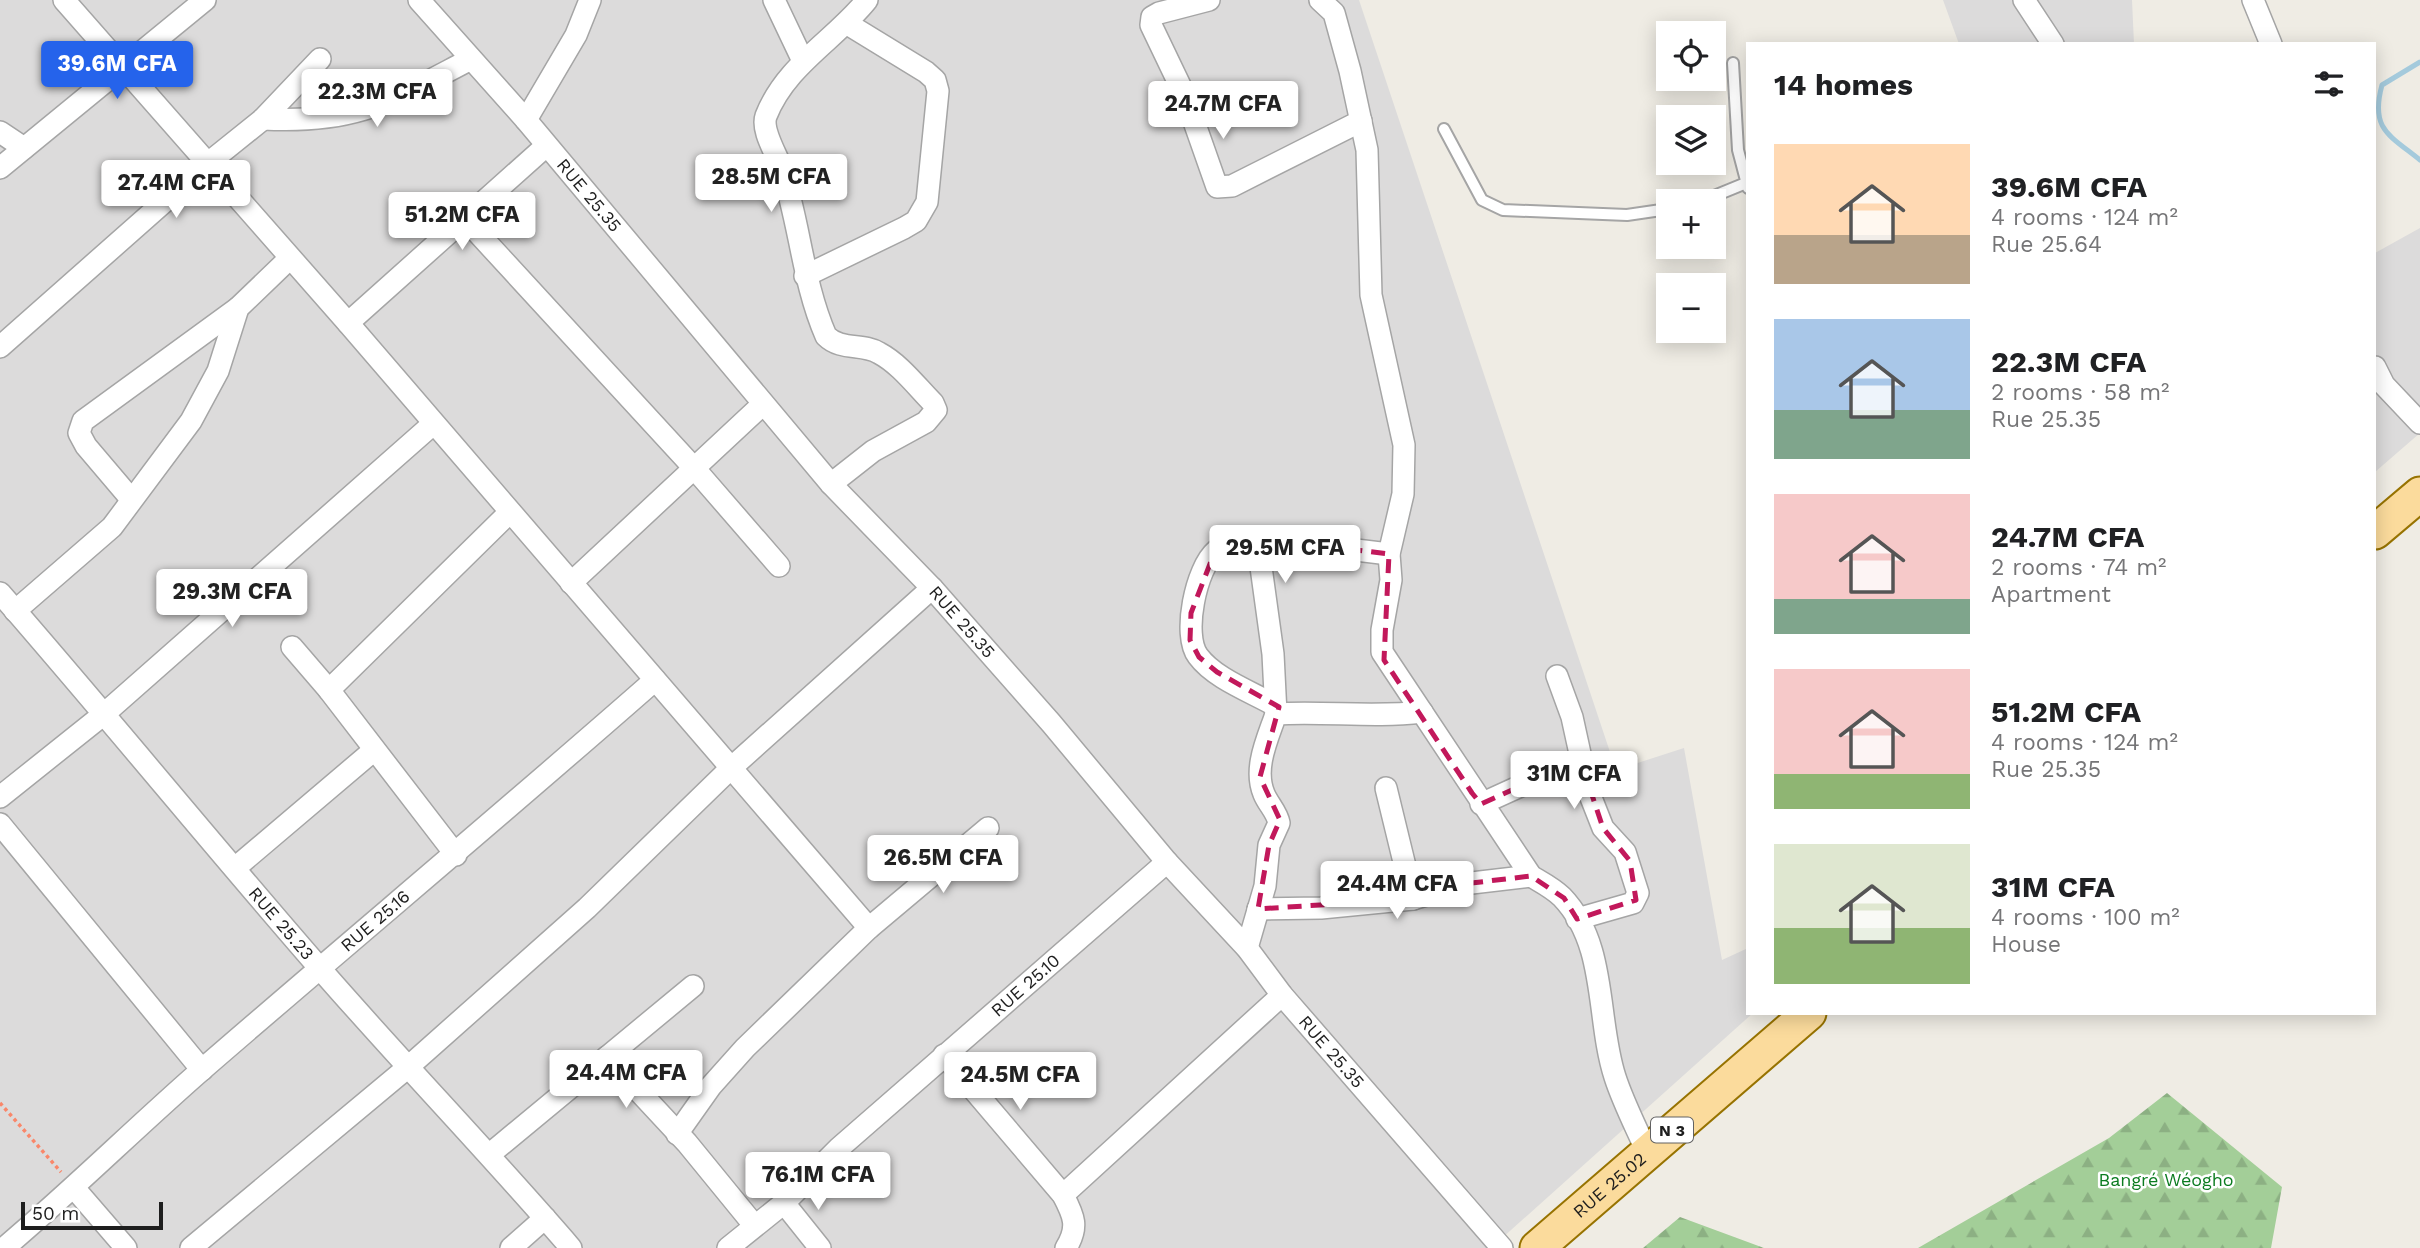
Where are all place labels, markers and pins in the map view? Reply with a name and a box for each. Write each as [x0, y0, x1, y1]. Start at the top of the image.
pin: 39.6M CFA [37, 42, 197, 101]
pin: 22.3M CFA [297, 69, 457, 129]
pin: 24.7M CFA [1143, 82, 1303, 141]
pin: 28.5M CFA [691, 154, 851, 214]
pin: 27.4M CFA [96, 160, 256, 220]
pin: 51.2M CFA [382, 192, 542, 252]
pin: 29.5M CFA [1205, 526, 1365, 585]
pin: 29.3M CFA [152, 570, 312, 629]
pin: 31M CFA [1509, 752, 1639, 811]
pin: 26.5M CFA [863, 836, 1023, 895]
pin: 24.4M CFA [1317, 862, 1477, 921]
pin: 24.4M CFA [546, 1050, 706, 1110]
pin: 24.5M CFA [940, 1052, 1100, 1112]
pin: 76.1M CFA [738, 1152, 898, 1212]

